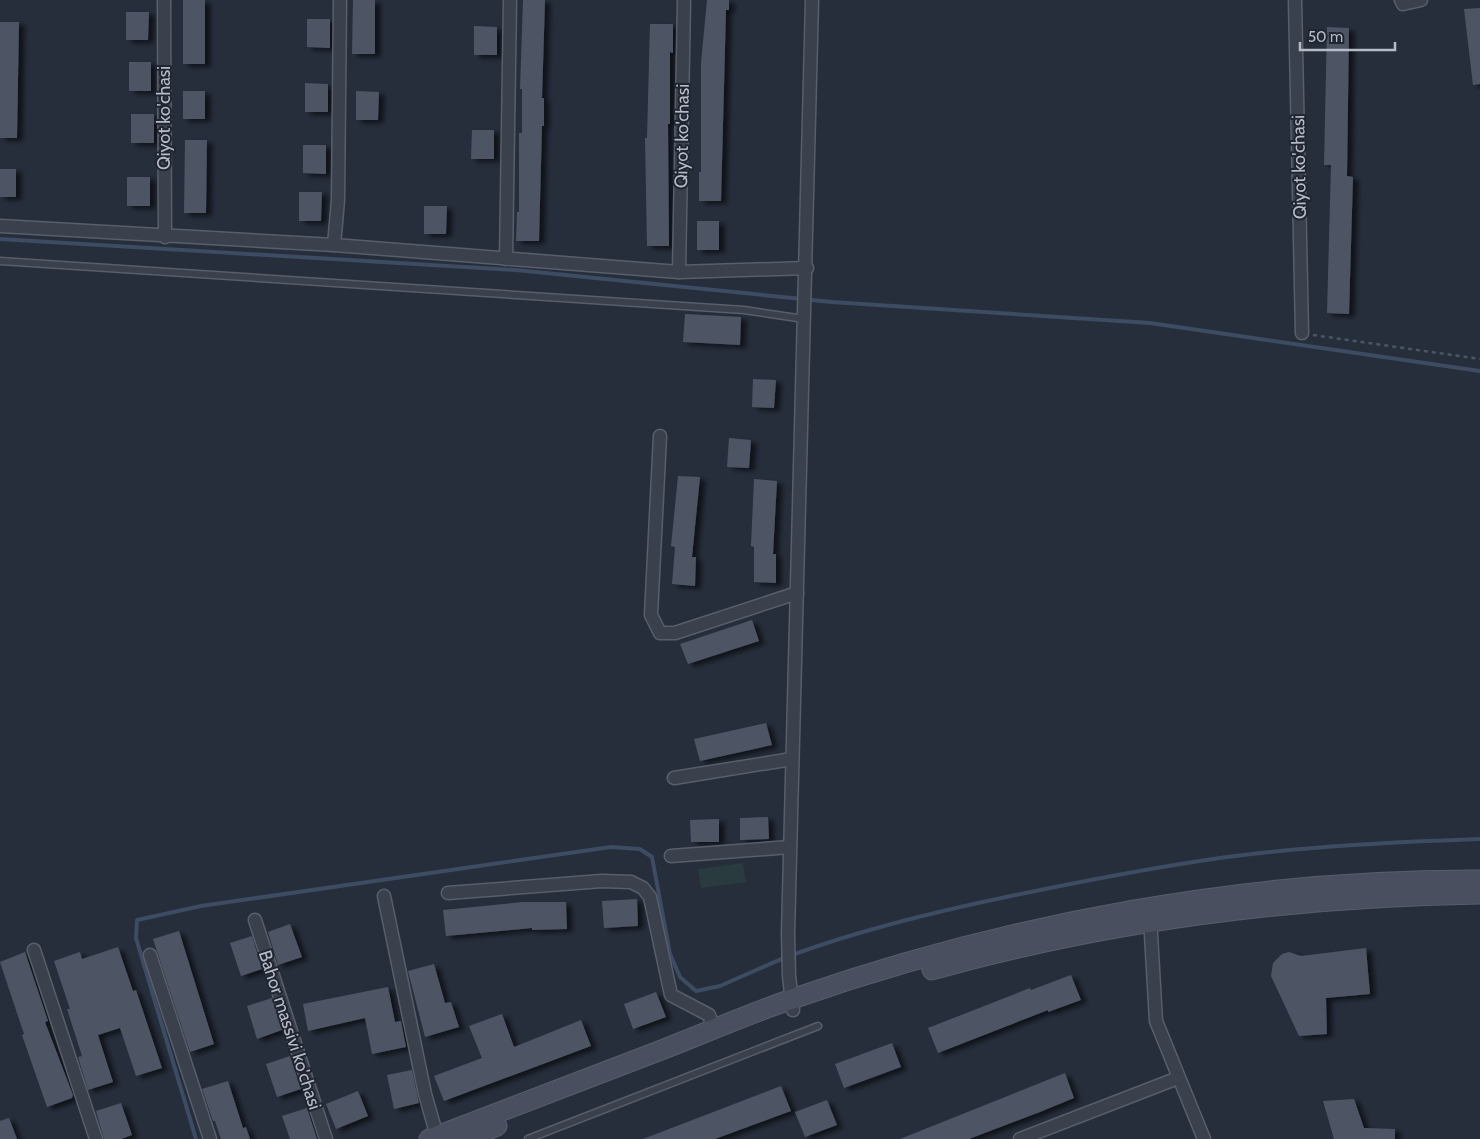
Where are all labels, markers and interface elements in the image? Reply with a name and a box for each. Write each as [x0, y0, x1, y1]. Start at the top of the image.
scale bar [1300, 20, 1395, 52]
text: 50 m [1308, 28, 1343, 46]
street label: Qiyot ko'chasi [153, 66, 175, 170]
street label: Qiyot ko'chasi [670, 84, 694, 188]
street label: Qiyot ko'chasi [1287, 115, 1311, 219]
street label: Bahor massivi ko'chasi [254, 947, 326, 1113]

